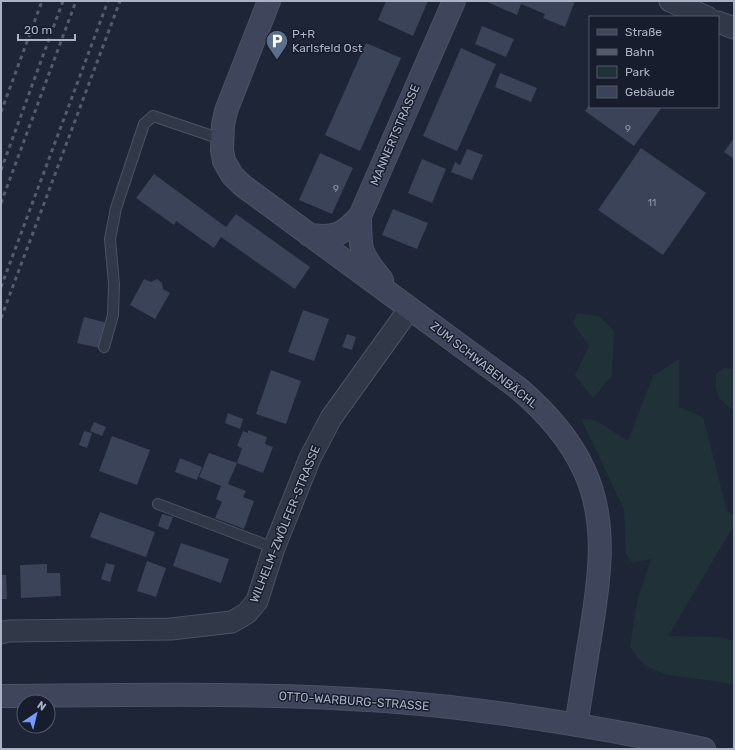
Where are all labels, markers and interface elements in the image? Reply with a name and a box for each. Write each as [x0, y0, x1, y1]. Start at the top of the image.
scale bar [18, 16, 75, 42]
legend [589, 16, 719, 108]
text: 20 m [24, 23, 52, 37]
text: Straße [625, 25, 662, 39]
place label: P+R Karlsfeld Ost [292, 27, 363, 55]
parking icon: P+R Karlsfeld Ost [264, 28, 290, 61]
text: Bahn [625, 45, 654, 59]
text: Park [625, 65, 651, 79]
street label: MANNERTSTRASSE [367, 82, 423, 188]
text: Gebäude [625, 85, 675, 99]
house number: 9 [625, 123, 631, 135]
house number: 9 [333, 183, 339, 195]
house number: 11 [648, 197, 656, 209]
street label: ZUM SCHWABENBÄCHL [428, 319, 541, 411]
street label: WILHELM-ZWÖLFER-STRASSE [247, 443, 323, 605]
street label: OTTO-WARBURG-STRASSE [278, 689, 430, 713]
north arrow [16, 694, 56, 734]
text: N [34, 699, 48, 714]

